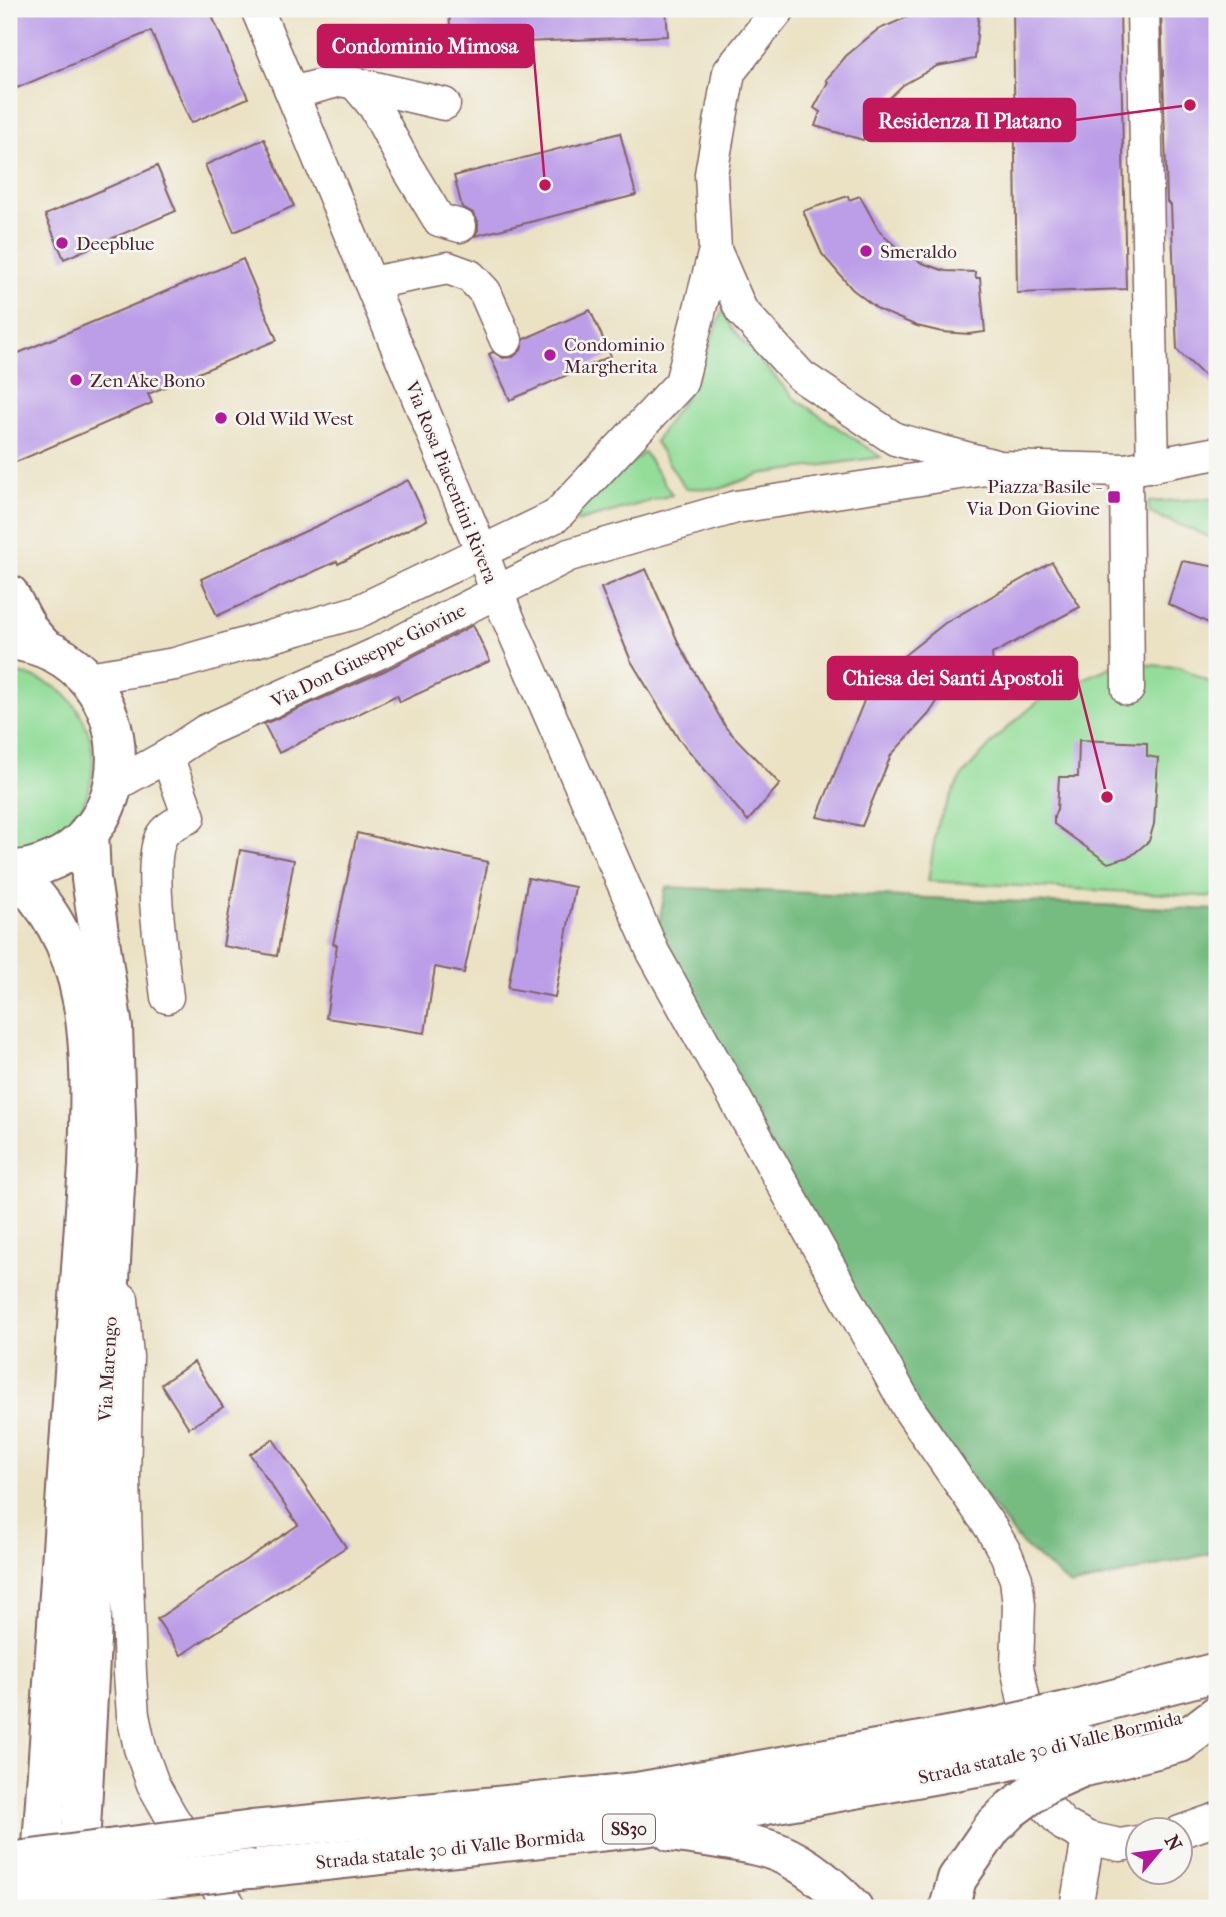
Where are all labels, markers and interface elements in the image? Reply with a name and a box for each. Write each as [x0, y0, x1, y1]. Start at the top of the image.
callout: Condominio Mimosa [318, 25, 533, 67]
text: Condominio Mimosa [332, 34, 520, 58]
callout: Residenza Il Platano [864, 99, 1075, 141]
text: Residenza Il Platano [878, 109, 1062, 133]
place label: Deepblue [76, 233, 155, 255]
marker: Deepblue [54, 235, 70, 251]
place label: Smeraldo [880, 241, 957, 263]
marker: Smeraldo [858, 243, 874, 259]
place label: Condominio Margherita [564, 334, 665, 378]
marker: Condominio Margherita [542, 347, 558, 363]
place label: Zen Ake Bono [90, 370, 205, 392]
marker: Zen Ake Bono [68, 372, 84, 388]
street label: Via Rosa Piacentini Rivera [400, 377, 502, 587]
place label: Old Wild West [235, 408, 354, 430]
marker: Old Wild West [213, 410, 229, 426]
place label: Piazza Basile - Via Don Giovine [965, 476, 1103, 520]
marker: Piazza Basile - Via Don Giovine [1106, 489, 1122, 505]
street label: Via Don Giuseppe Giovine [267, 599, 469, 713]
callout: Chiesa dei Santi Apostoli [828, 657, 1077, 699]
text: Chiesa dei Santi Apostoli [842, 666, 1064, 690]
street label: Via Marengo [94, 1316, 122, 1423]
street label: Strada statale 30 di Valle Bormida [916, 1707, 1184, 1789]
road number: SS30 [603, 1814, 655, 1843]
north arrow [1124, 1815, 1194, 1885]
street label: Strada statale 30 di Valle Bormida [315, 1824, 586, 1874]
text: N [1160, 1832, 1186, 1855]

